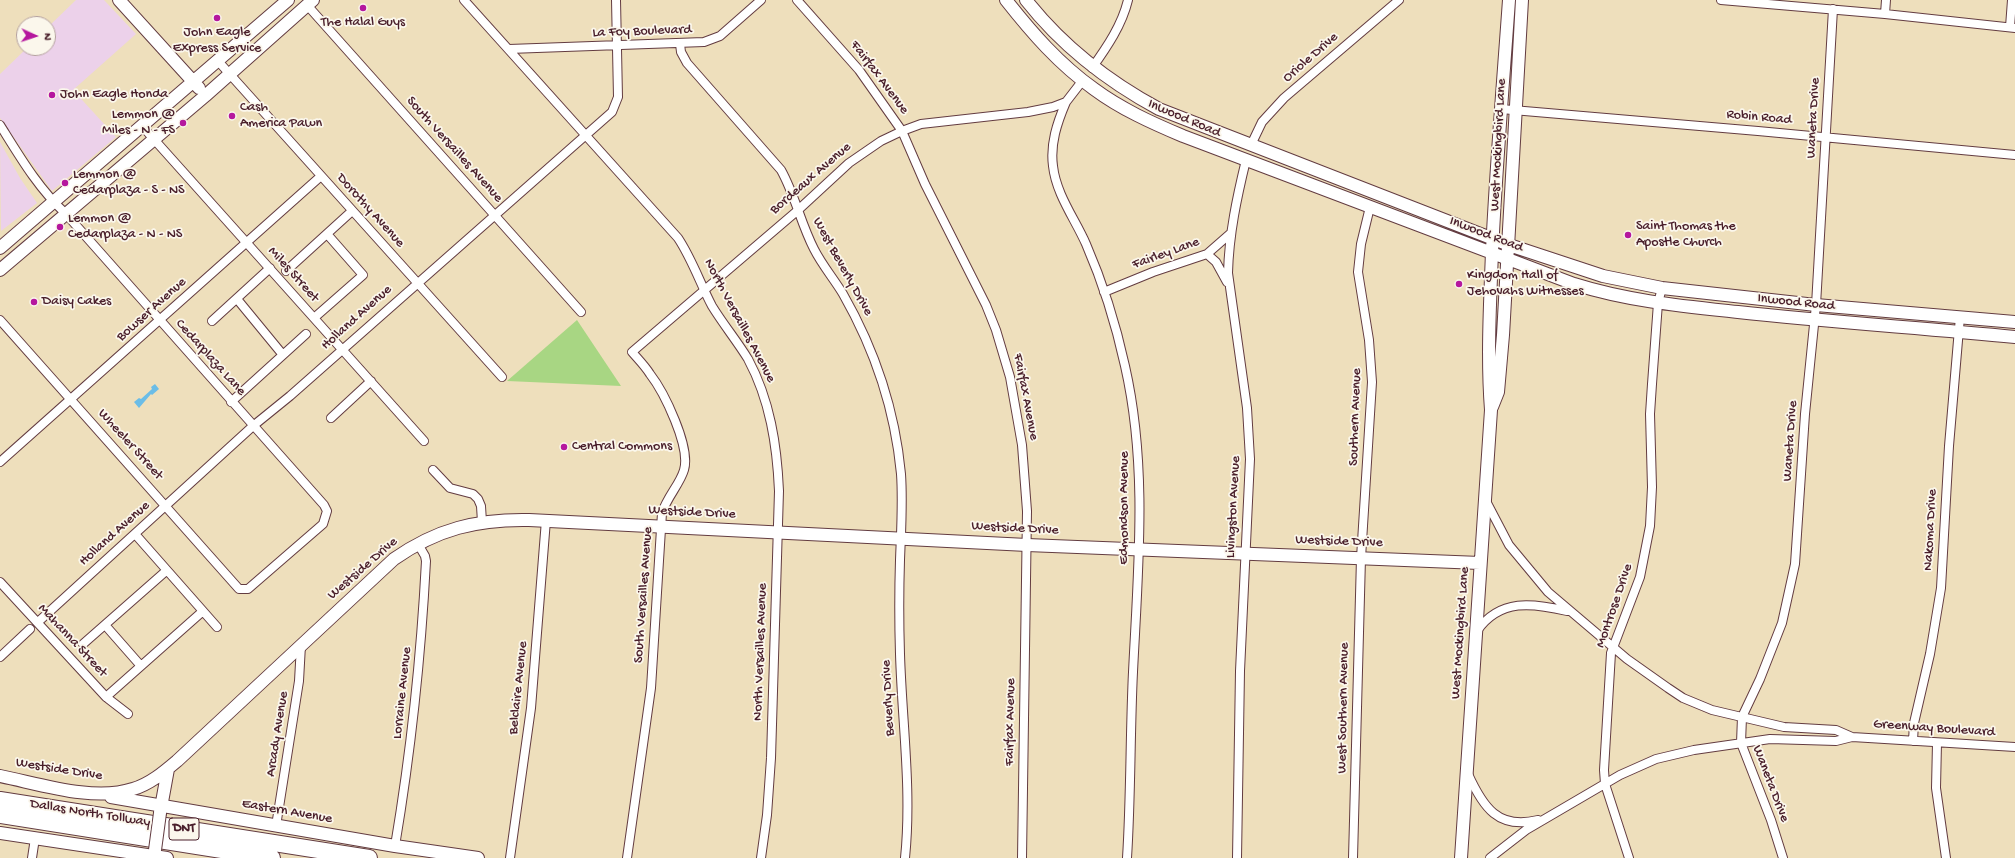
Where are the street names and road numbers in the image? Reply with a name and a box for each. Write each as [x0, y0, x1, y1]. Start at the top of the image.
street label: La Foy Boulevard [592, 22, 692, 42]
street label: Oriole Drive [1280, 29, 1342, 87]
street label: Fairfax Avenue [846, 38, 912, 118]
street label: Waneta Drive [1803, 77, 1825, 159]
street label: West Mockingbird Lane [1487, 78, 1511, 212]
street label: South Versailles Avenue [402, 94, 506, 206]
street label: Inwood Road [1145, 96, 1223, 142]
street label: Robin Road [1726, 107, 1792, 129]
street label: Bordeaux Avenue [767, 139, 855, 219]
street label: Dorothy Avenue [332, 170, 408, 252]
street label: Inwood Road [1447, 213, 1525, 257]
street label: West Beverly Drive [808, 215, 876, 319]
street label: Fairley Lane [1130, 234, 1202, 274]
street label: Miles Street [264, 244, 322, 306]
street label: North Versailles Avenue [699, 256, 779, 386]
street label: Bowser Avenue [114, 274, 190, 346]
street label: Holland Avenue [318, 282, 396, 354]
street label: Inwood Road [1757, 291, 1835, 315]
street label: Cedarplaza Lane [171, 316, 249, 400]
street label: Fairfax Avenue [1008, 352, 1042, 442]
street label: Southern Avenue [1346, 368, 1366, 466]
street label: Waneta Drive [1780, 400, 1802, 482]
street label: Wheeler Street [94, 406, 166, 484]
street label: Edmondson Avenue [1117, 451, 1133, 565]
street label: Livingston Avenue [1223, 456, 1245, 558]
street label: Nakoma Drive [1920, 489, 1942, 571]
street label: Holland Avenue [76, 498, 154, 570]
street label: Westside Drive [648, 502, 736, 524]
street label: Westside Drive [971, 518, 1059, 540]
street label: South Versailles Avenue [631, 526, 657, 664]
street label: Westside Drive [1295, 532, 1383, 552]
street label: Westside Drive [324, 534, 402, 604]
street label: Montrose Drive [1593, 562, 1637, 650]
street label: West Mockingbird Lane [1448, 566, 1474, 700]
street label: North Versailles Avenue [750, 583, 772, 721]
street label: Mahanna Street [34, 601, 110, 681]
street label: Belclaire Avenue [506, 641, 532, 735]
street label: West Southern Avenue [1334, 642, 1354, 774]
street label: Lorraine Avenue [390, 646, 416, 740]
street label: Beverly Drive [879, 659, 899, 737]
street label: Fairfax Avenue [1002, 678, 1020, 766]
street label: Arcady Avenue [263, 690, 293, 778]
street label: Greenway Boulevard [1873, 716, 1995, 742]
street label: Waneta Drive [1748, 743, 1792, 825]
street label: Westside Drive [15, 755, 103, 785]
street label: Dallas North Tollway [29, 796, 151, 832]
street label: Eastern Avenue [240, 796, 334, 828]
road number: DNT [169, 818, 199, 840]

